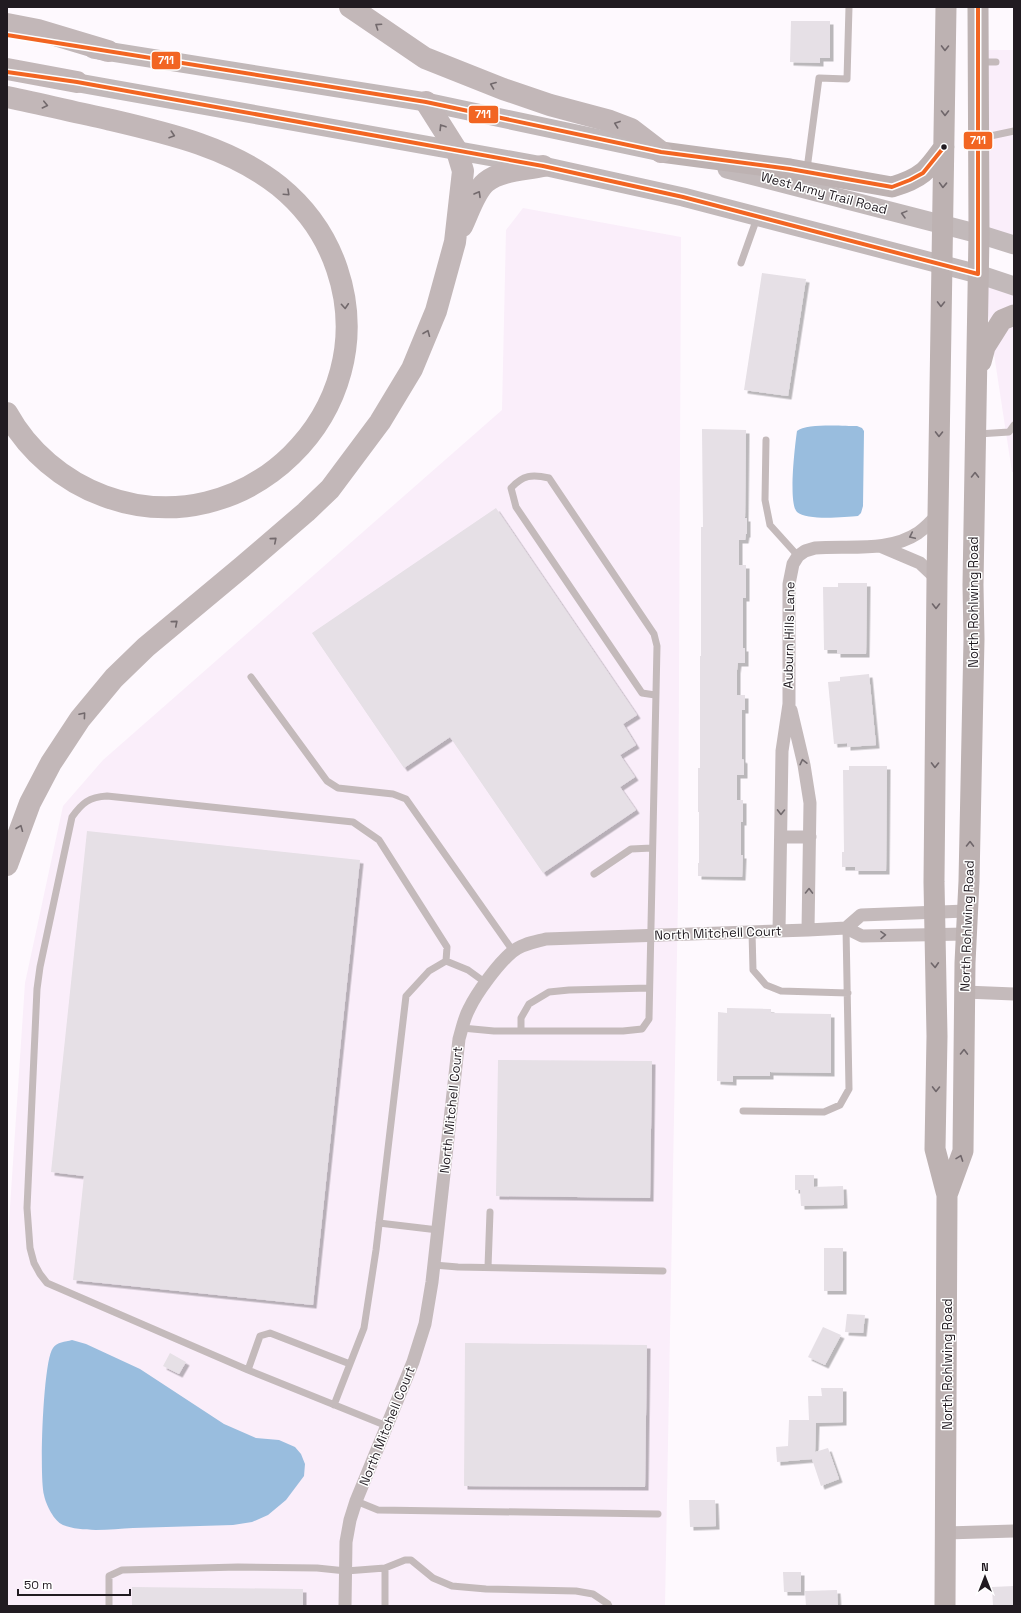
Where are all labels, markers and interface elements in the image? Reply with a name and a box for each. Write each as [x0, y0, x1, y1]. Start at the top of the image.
one-way arrow [375, 23, 382, 31]
one-way arrow [941, 45, 949, 51]
line badge: 711 [151, 51, 181, 70]
text: 711 [158, 53, 174, 67]
one-way arrow [490, 82, 497, 90]
one-way arrow [42, 101, 48, 109]
line badge: 711 [468, 105, 499, 124]
text: 711 [475, 107, 491, 121]
one-way arrow [941, 110, 949, 116]
one-way arrow [614, 121, 621, 129]
one-way arrow [440, 124, 447, 131]
one-way arrow [168, 130, 175, 139]
line badge: 711 [963, 131, 993, 150]
text: 711 [970, 133, 986, 147]
unlabelled marker [939, 142, 949, 152]
street label: West Army Trail Road [759, 168, 889, 218]
one-way arrow [939, 182, 947, 188]
one-way arrow [282, 188, 290, 196]
one-way arrow [473, 191, 480, 198]
one-way arrow [901, 210, 908, 219]
one-way arrow [937, 301, 946, 307]
one-way arrow [341, 303, 350, 309]
one-way arrow [422, 329, 430, 336]
one-way arrow [935, 431, 943, 437]
one-way arrow [971, 472, 979, 478]
one-way arrow [909, 531, 916, 539]
street label: North Rohlwing Road [965, 536, 982, 668]
one-way arrow [270, 537, 277, 544]
street label: Auburn Hills Lane [780, 581, 798, 689]
one-way arrow [932, 603, 940, 609]
one-way arrow [170, 621, 177, 628]
one-way arrow [79, 712, 86, 719]
one-way arrow [800, 759, 808, 765]
one-way arrow [931, 762, 939, 768]
one-way arrow [777, 809, 785, 815]
one-way arrow [16, 825, 24, 832]
one-way arrow [965, 841, 974, 847]
street label: North Rohlwing Road [956, 860, 978, 992]
one-way arrow [805, 888, 813, 894]
street label: North Mitchell Court [654, 922, 782, 944]
one-way arrow [880, 931, 886, 939]
one-way arrow [931, 962, 939, 968]
street label: North Mitchell Court [436, 1046, 466, 1174]
one-way arrow [960, 1049, 968, 1055]
one-way arrow [932, 1086, 940, 1092]
one-way arrow [956, 1155, 964, 1162]
street label: North Rohlwing Road [939, 1298, 956, 1430]
street label: North Mitchell Court [355, 1364, 419, 1488]
north arrow [965, 1557, 1005, 1597]
text: N [981, 1560, 989, 1574]
scale bar [18, 1571, 130, 1597]
text: 50 m [24, 1577, 52, 1593]

